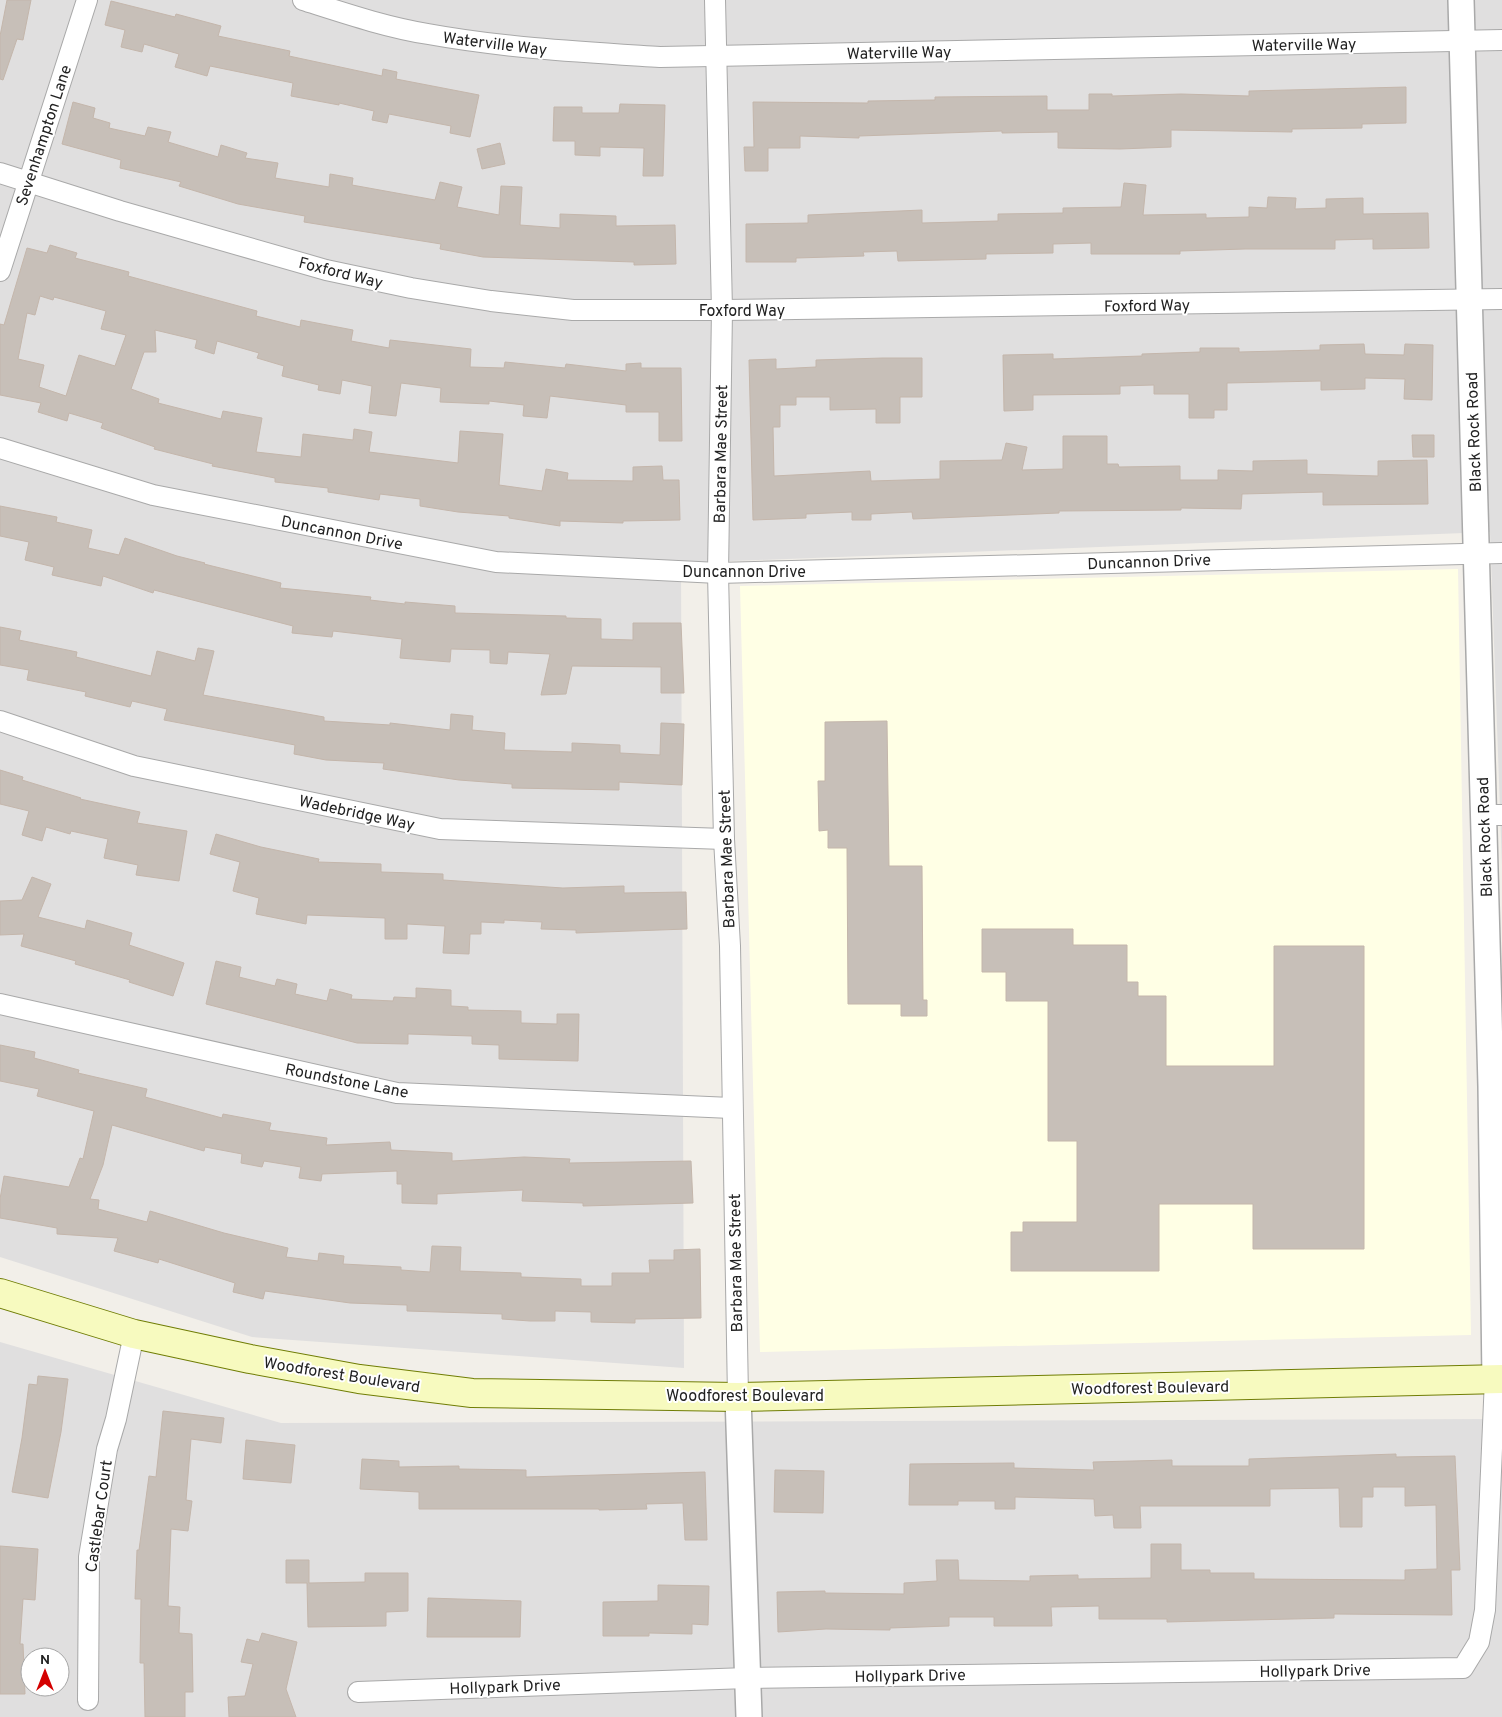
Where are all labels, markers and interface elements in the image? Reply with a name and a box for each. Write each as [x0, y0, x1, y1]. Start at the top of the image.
street label: Waterville Way [442, 29, 548, 61]
street label: Waterville Way [1251, 35, 1357, 57]
street label: Waterville Way [846, 43, 952, 65]
street label: Sevenhampton Lane [13, 63, 77, 208]
street label: Foxford Way [296, 254, 385, 294]
street label: Foxford Way [1104, 296, 1190, 318]
street label: Foxford Way [699, 302, 785, 322]
street label: Black Rock Road [1463, 371, 1487, 492]
street label: Barbara Mae Street [711, 384, 733, 524]
street label: Duncannon Drive [279, 512, 404, 556]
street label: Duncannon Drive [1087, 551, 1211, 575]
street label: Duncannon Drive [682, 563, 806, 583]
street label: Black Rock Road [1474, 776, 1498, 897]
street label: Barbara Mae Street [716, 789, 740, 929]
street label: Wadebridge Way [297, 792, 417, 836]
street label: Roundstone Lane [283, 1060, 410, 1104]
street label: Barbara Mae Street [726, 1193, 748, 1333]
street label: Woodforest Boulevard [262, 1354, 421, 1398]
street label: Woodforest Boulevard [1071, 1378, 1229, 1400]
street label: Woodforest Boulevard [666, 1387, 824, 1407]
street label: Castlebar Court [82, 1459, 118, 1574]
north arrow [20, 1647, 70, 1697]
text: N [40, 1652, 50, 1669]
street label: Hollypark Drive [1259, 1661, 1371, 1683]
street label: Hollypark Drive [854, 1666, 966, 1688]
street label: Hollypark Drive [449, 1676, 561, 1700]

